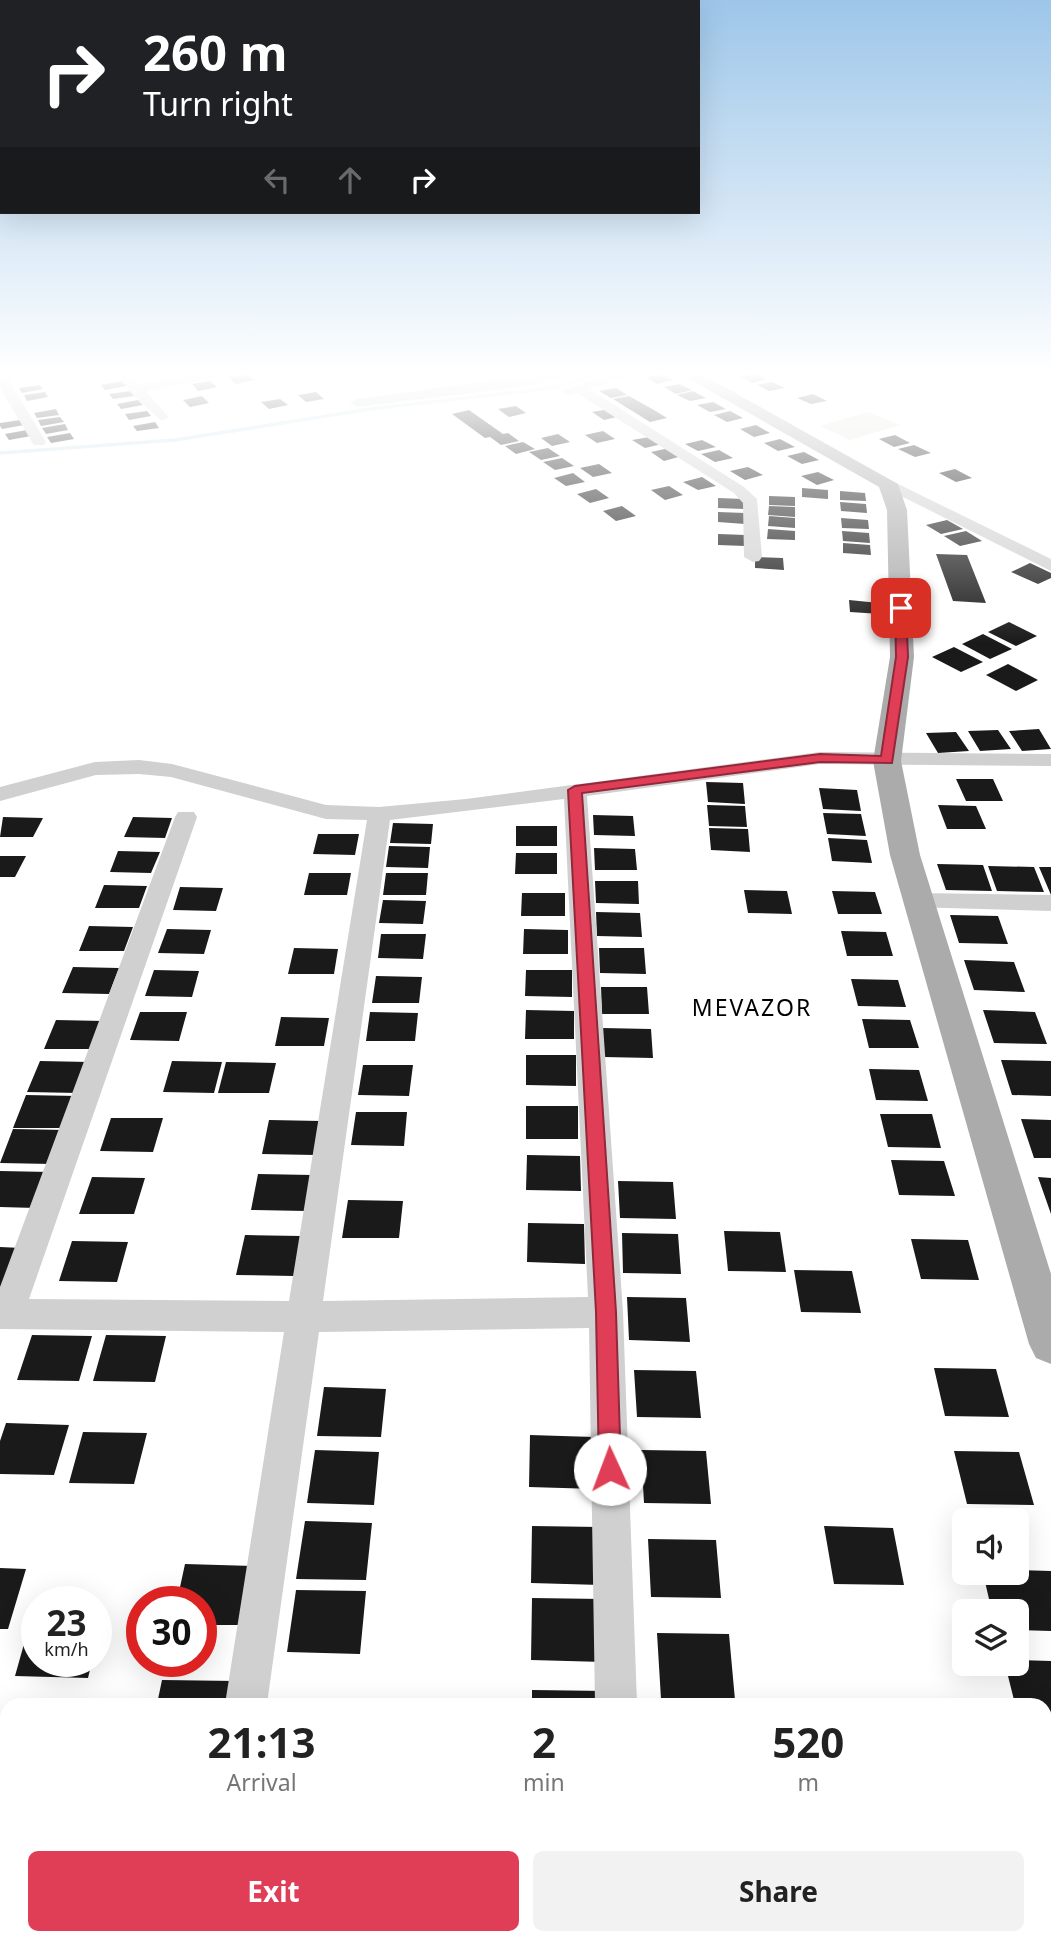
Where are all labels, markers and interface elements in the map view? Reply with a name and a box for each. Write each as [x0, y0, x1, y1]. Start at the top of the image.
text: 260 m [143, 19, 288, 85]
icon: right [28, 28, 119, 119]
text: Turn right [143, 82, 293, 125]
icon: left [258, 161, 296, 199]
icon: ahead [331, 161, 369, 199]
icon: right [404, 161, 442, 199]
pin [871, 578, 931, 638]
icon: arrive [882, 589, 920, 627]
district label: MEVAZOR [692, 991, 812, 1023]
position arrow [573, 1432, 647, 1506]
map controls [952, 1508, 1029, 1676]
button: sound [952, 1508, 1029, 1585]
speed limit sign: 30 [126, 1586, 217, 1677]
text: 23 [46, 1599, 87, 1646]
button: layers [952, 1599, 1029, 1676]
text: km/h [44, 1637, 89, 1661]
text: 21:13 [208, 1713, 315, 1770]
text: 2 [532, 1713, 556, 1770]
text: 520 [772, 1713, 844, 1770]
text: Arrival [226, 1766, 297, 1798]
text: min [523, 1766, 565, 1798]
text: m [798, 1766, 819, 1798]
button: Exit [28, 1851, 519, 1931]
button: Share [533, 1851, 1024, 1931]

